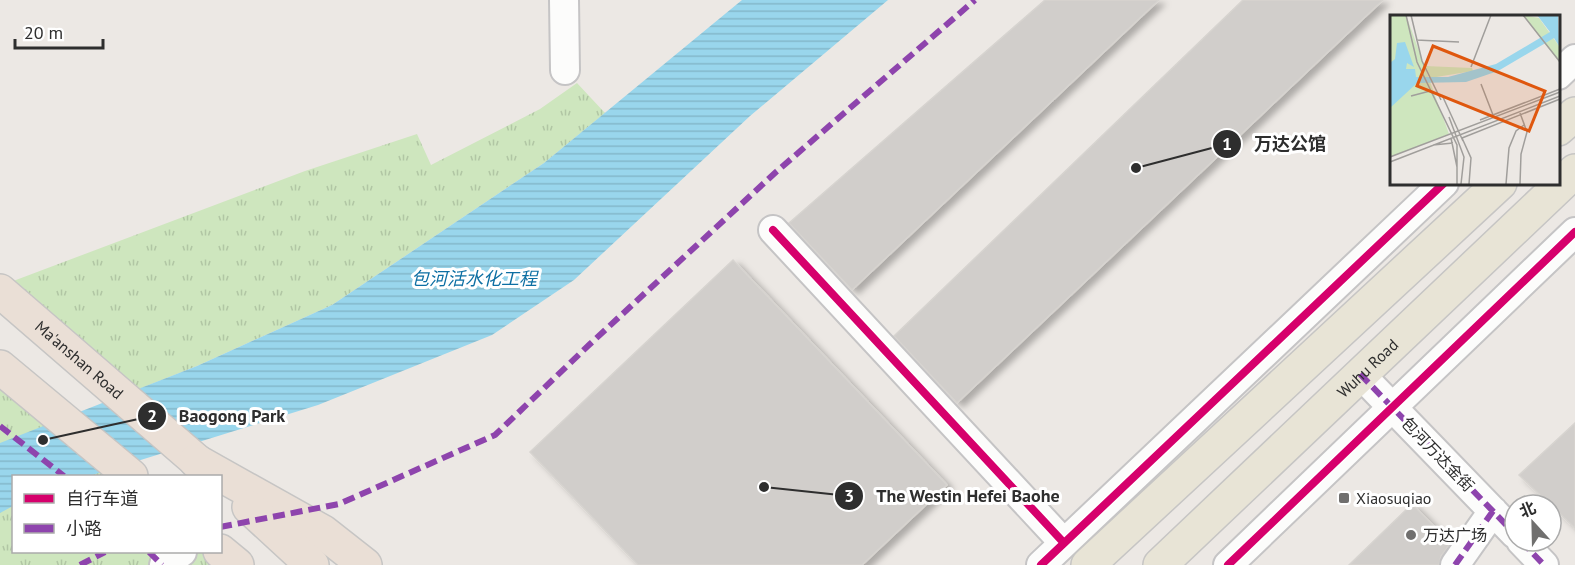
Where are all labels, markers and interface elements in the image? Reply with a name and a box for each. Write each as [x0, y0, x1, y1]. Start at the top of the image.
scale bar [15, 12, 104, 50]
inset map [1390, 15, 1560, 184]
text: 20 m [24, 21, 63, 44]
callout: 万达公馆 [1212, 126, 1338, 162]
text: 1 [1222, 132, 1232, 155]
text: 万达公馆 [1254, 132, 1326, 155]
water label: 包河活水化工程 [411, 267, 539, 290]
street label: Ma'anshan Road [31, 316, 128, 403]
street label: Wuhu Road [1333, 334, 1402, 402]
callout: Baogong Park [137, 398, 297, 434]
text: 2 [147, 404, 157, 427]
text: Baogong Park [179, 404, 285, 427]
street label: 包河万达金街 [1397, 413, 1479, 495]
legend [12, 475, 222, 553]
callout: The Westin Hefei Baohe [834, 478, 1072, 514]
text: 3 [844, 484, 854, 507]
text: The Westin Hefei Baohe [876, 484, 1060, 507]
text: 自行车道 [66, 487, 138, 510]
place label: Xiaosuqiao [1356, 488, 1431, 508]
marker: Xiaosuqiao [1337, 491, 1351, 505]
north arrow [1503, 493, 1563, 553]
text: 北 [1516, 497, 1539, 521]
text: 小路 [66, 517, 102, 540]
place label: 万达广场 [1423, 525, 1487, 545]
marker: 万达广场 [1404, 528, 1418, 542]

